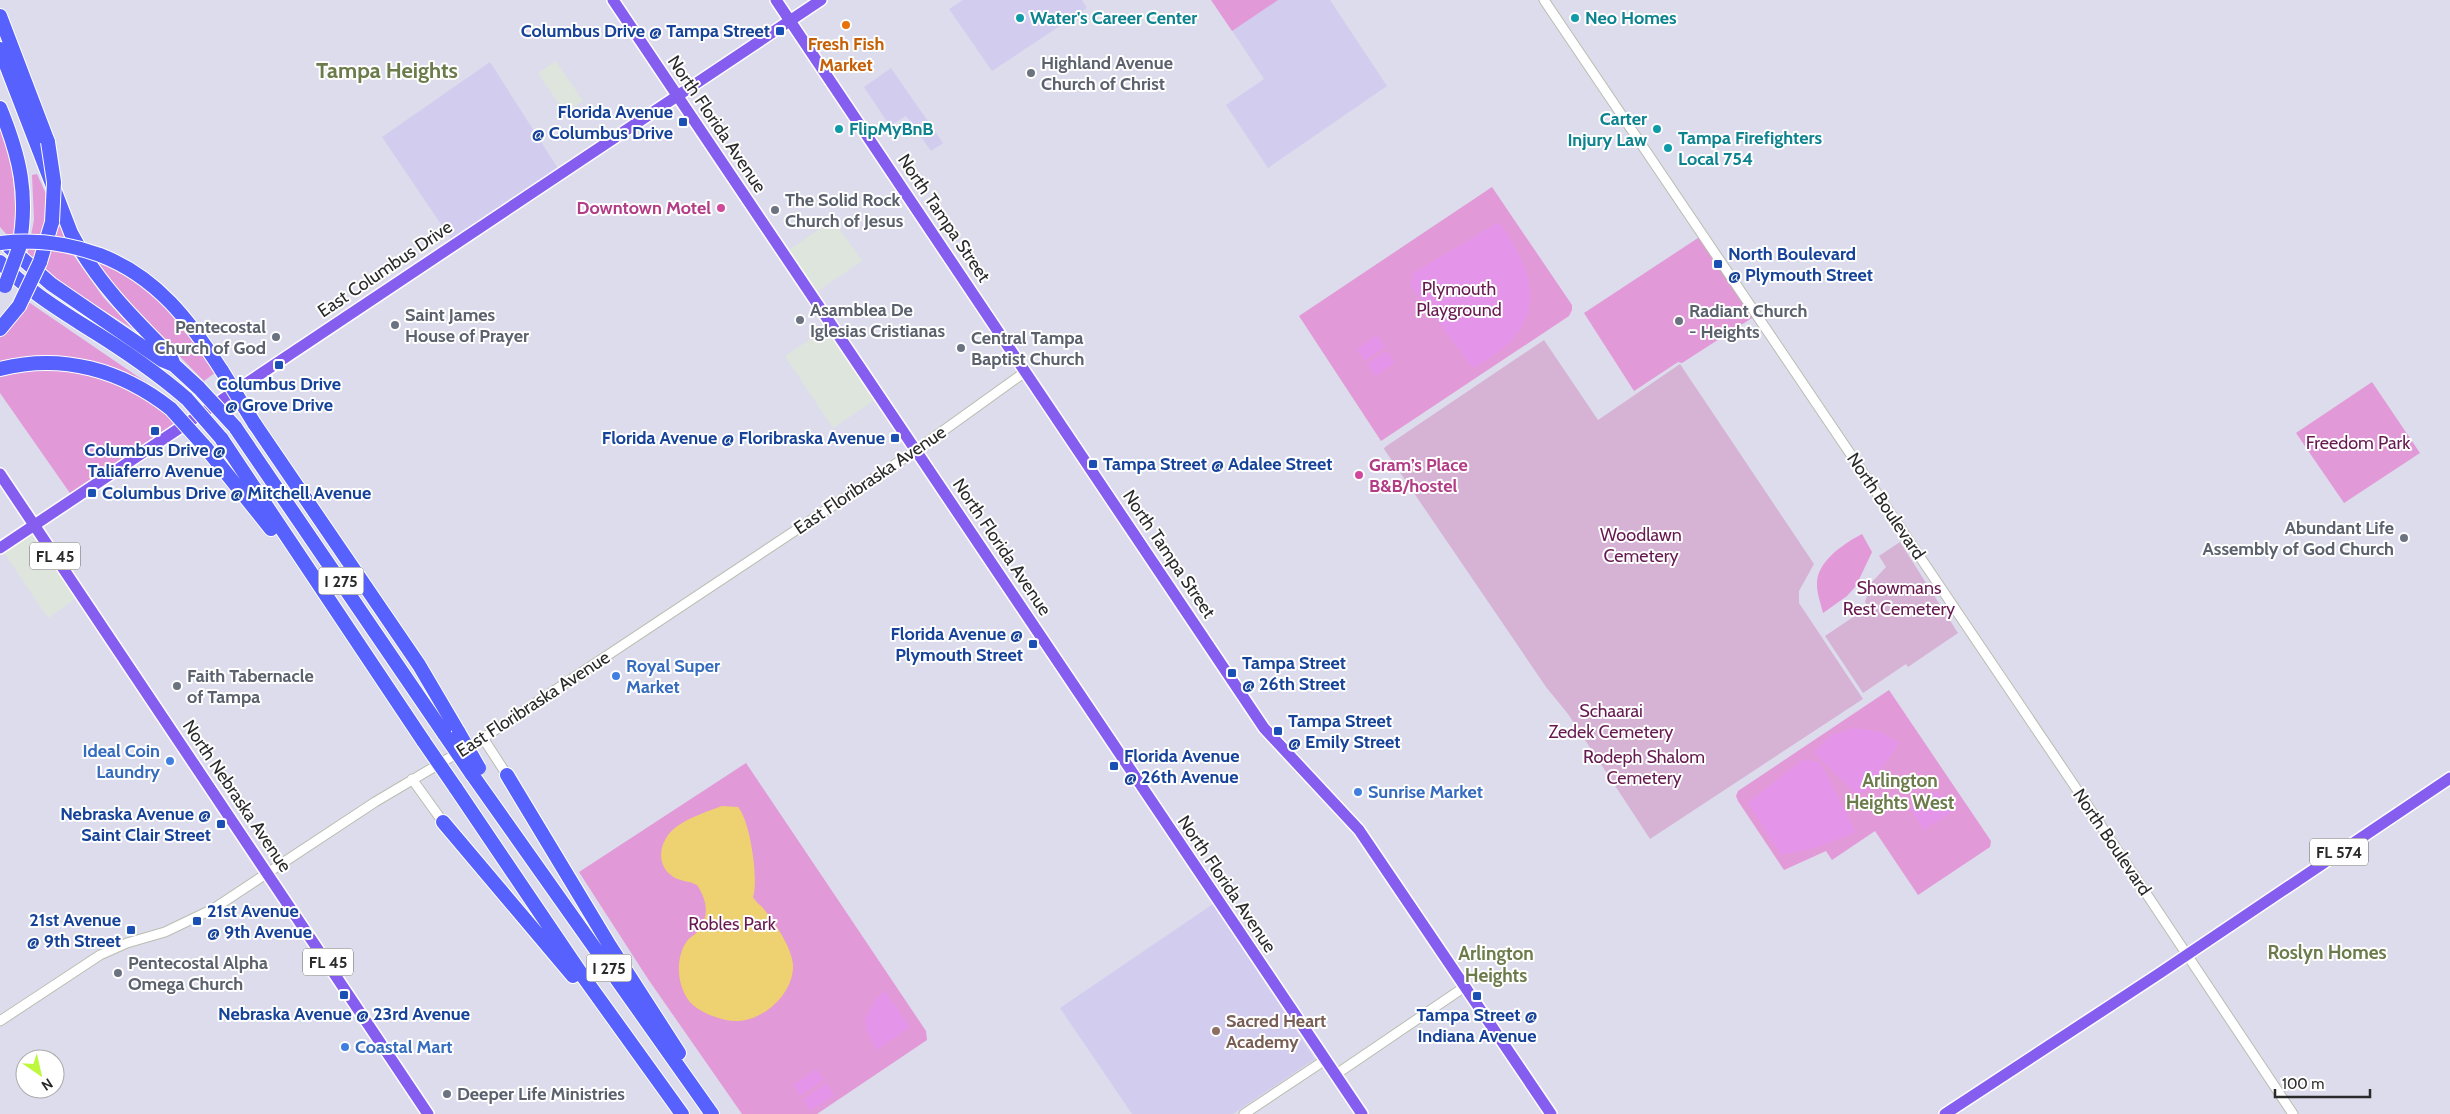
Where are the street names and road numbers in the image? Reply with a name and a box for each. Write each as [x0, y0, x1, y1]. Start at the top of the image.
street label: North Florida Avenue [663, 51, 771, 197]
street label: North Tampa Street [893, 150, 995, 286]
street label: East Columbus Drive [313, 216, 457, 322]
street label: East Floribraska Avenue [790, 421, 950, 539]
street label: North Boulevard [1842, 448, 1930, 564]
street label: North Florida Avenue [948, 474, 1056, 620]
street label: North Tampa Street [1118, 486, 1220, 622]
road number: FL 45 [30, 542, 80, 570]
road number: I 275 [318, 568, 364, 594]
street label: East Floribraska Avenue [452, 646, 614, 762]
street label: North Nebraska Avenue [178, 716, 296, 876]
street label: North Boulevard [2068, 784, 2156, 900]
street label: North Florida Avenue [1173, 811, 1281, 957]
road number: FL 574 [2310, 839, 2368, 866]
road number: FL 45 [303, 949, 353, 976]
road number: I 275 [586, 954, 632, 981]

